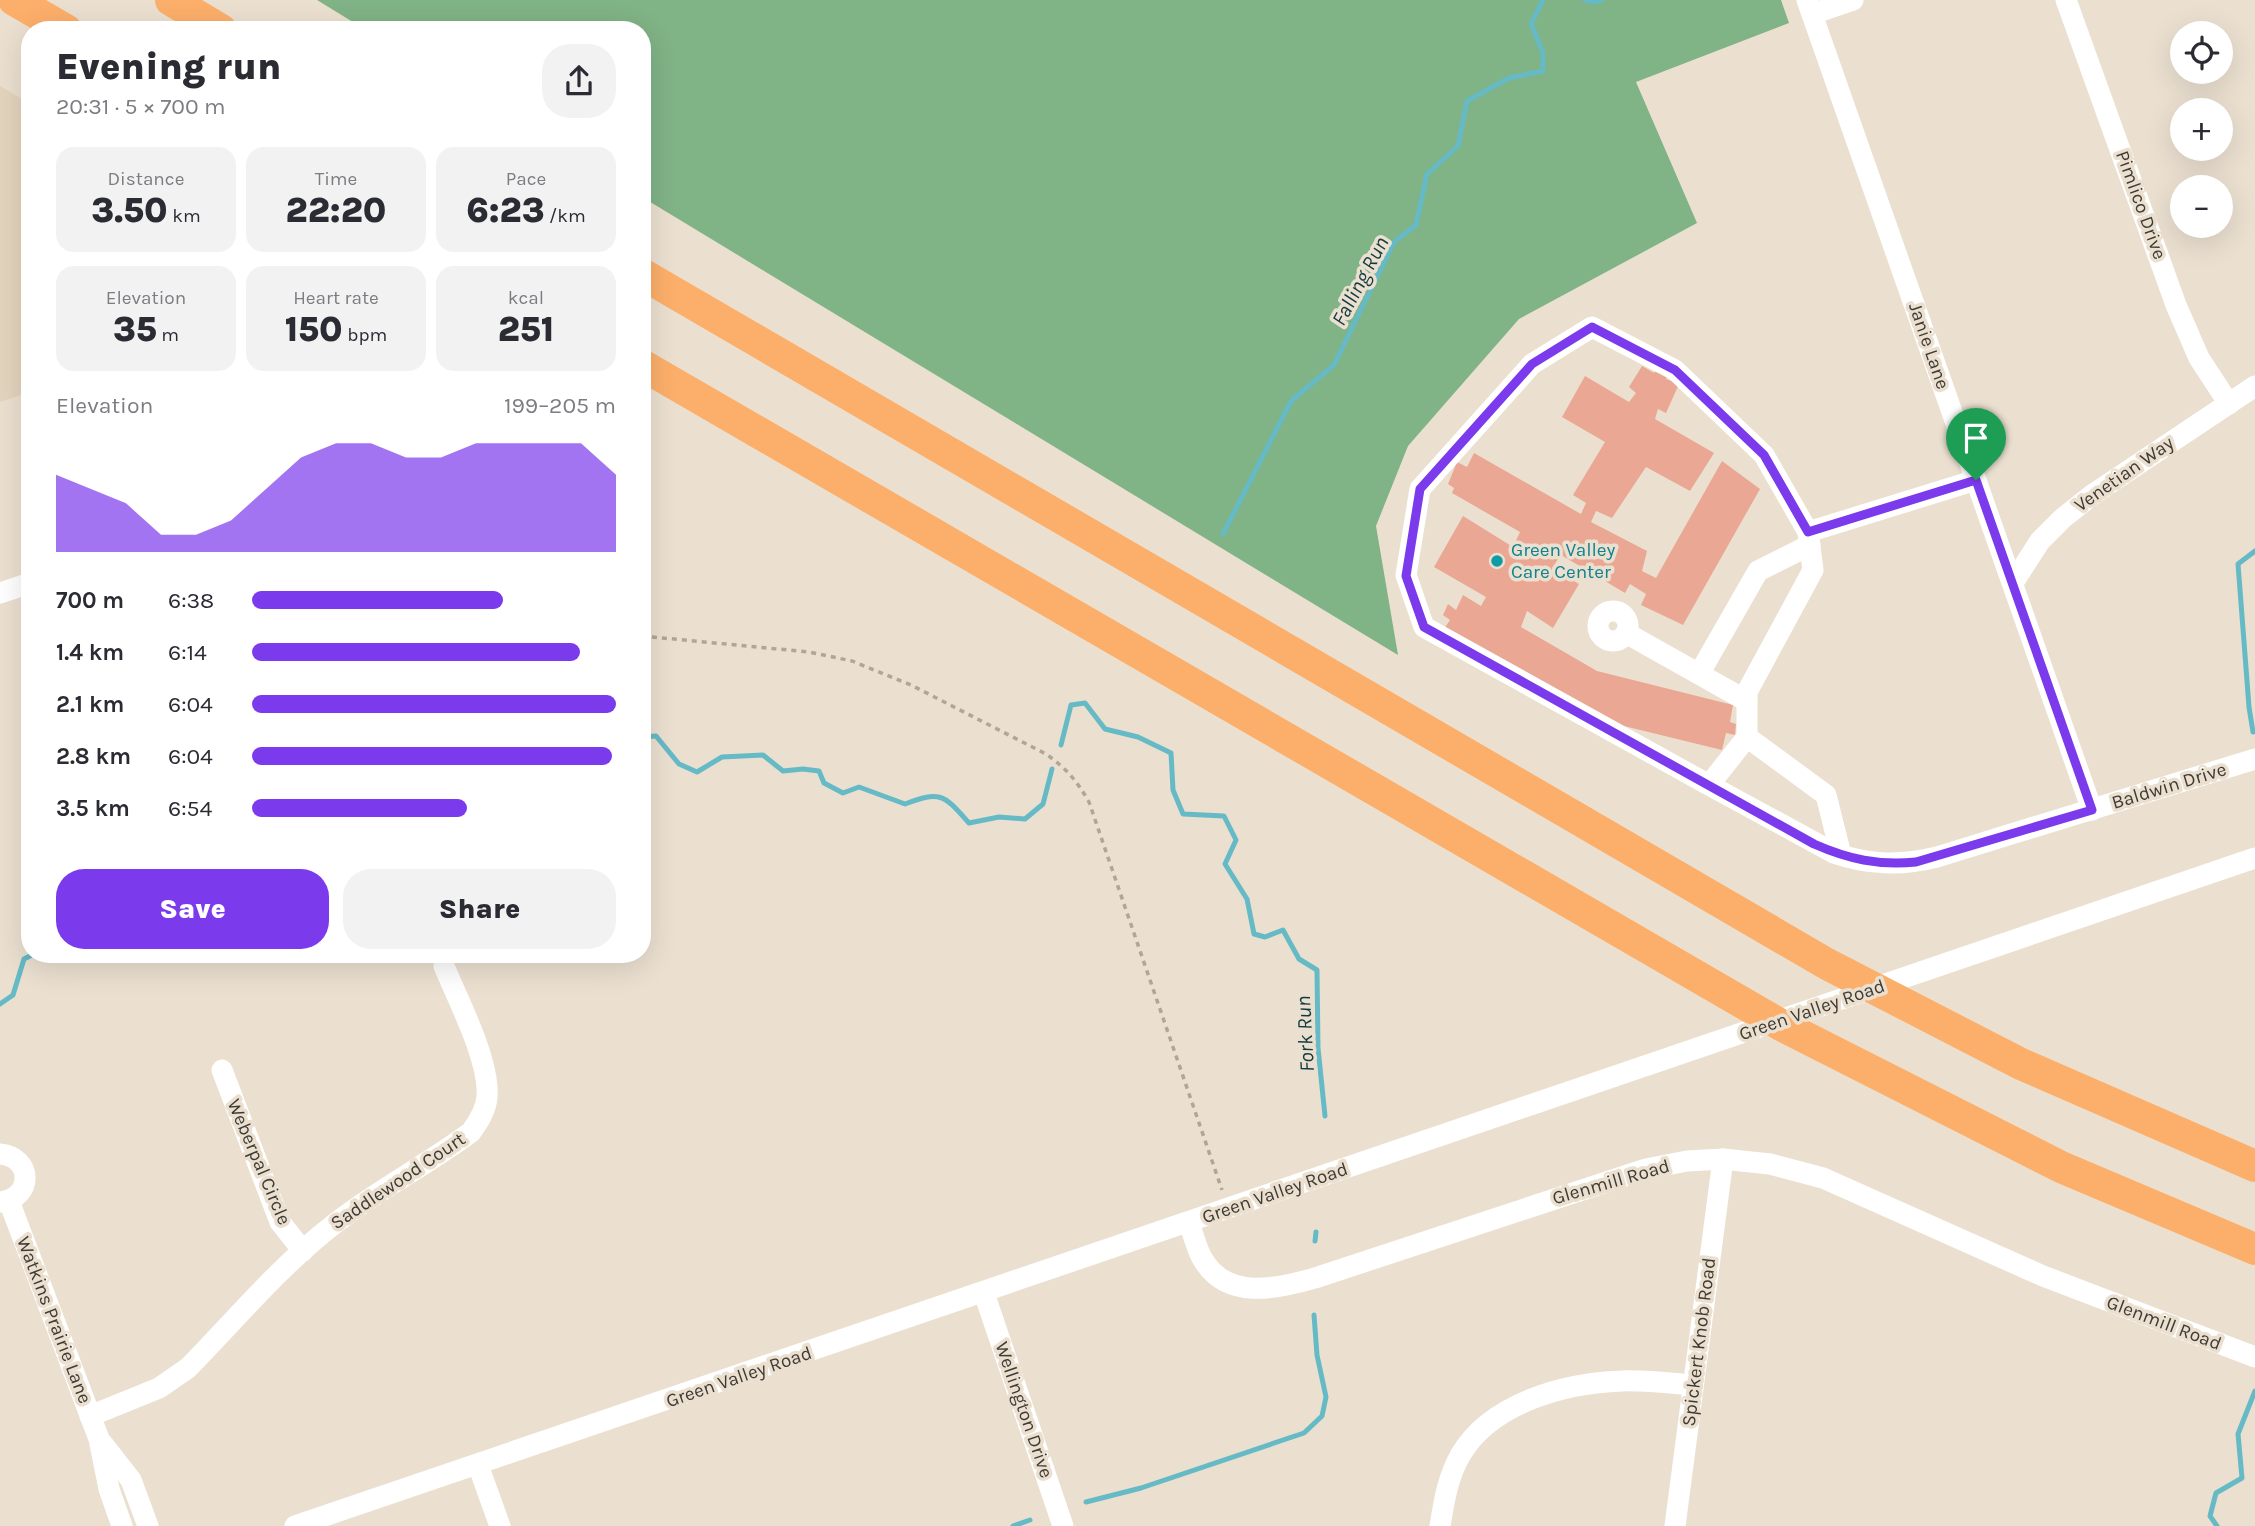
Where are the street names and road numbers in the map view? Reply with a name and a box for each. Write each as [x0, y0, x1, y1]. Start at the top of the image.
street label: Pimlico Drive [2111, 148, 2171, 262]
street label: Janie Lane [1904, 300, 1954, 392]
street label: Venetian Way [2070, 432, 2178, 516]
street label: Baldwin Drive [2109, 758, 2229, 814]
street label: Green Valley Road [1736, 975, 1888, 1045]
street label: Weberpal Circle [223, 1096, 295, 1228]
street label: Saddlewood Court [327, 1128, 469, 1234]
street label: Glenmill Road [1550, 1155, 1672, 1209]
street label: Green Valley Road [1199, 1158, 1351, 1228]
street label: Watkins Prairie Lane [12, 1233, 96, 1407]
street label: Spickert Knob Road [1678, 1256, 1720, 1428]
street label: Glenmill Road [2104, 1291, 2224, 1355]
street label: Wellington Drive [990, 1339, 1058, 1481]
street label: Green Valley Road [663, 1342, 815, 1412]

